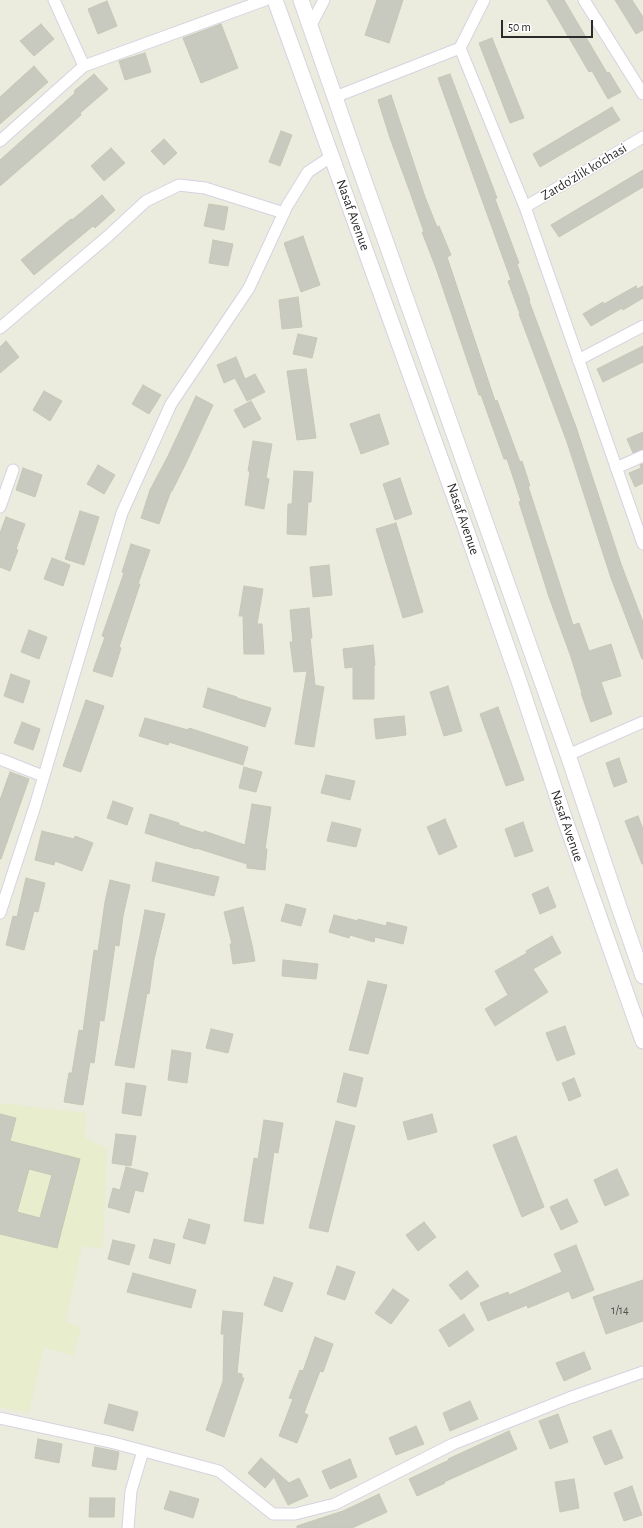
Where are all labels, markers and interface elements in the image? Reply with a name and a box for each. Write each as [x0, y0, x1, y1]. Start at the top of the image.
scale bar [503, 12, 595, 38]
text: 50 m [508, 21, 531, 33]
street label: Zardo'zlik ko'chasi [538, 140, 630, 204]
street label: Nasaf Avenue [332, 177, 374, 253]
street label: Nasaf Avenue [443, 481, 483, 557]
street label: Nasaf Avenue [547, 788, 587, 864]
house number: 1/14 [611, 1303, 629, 1317]

